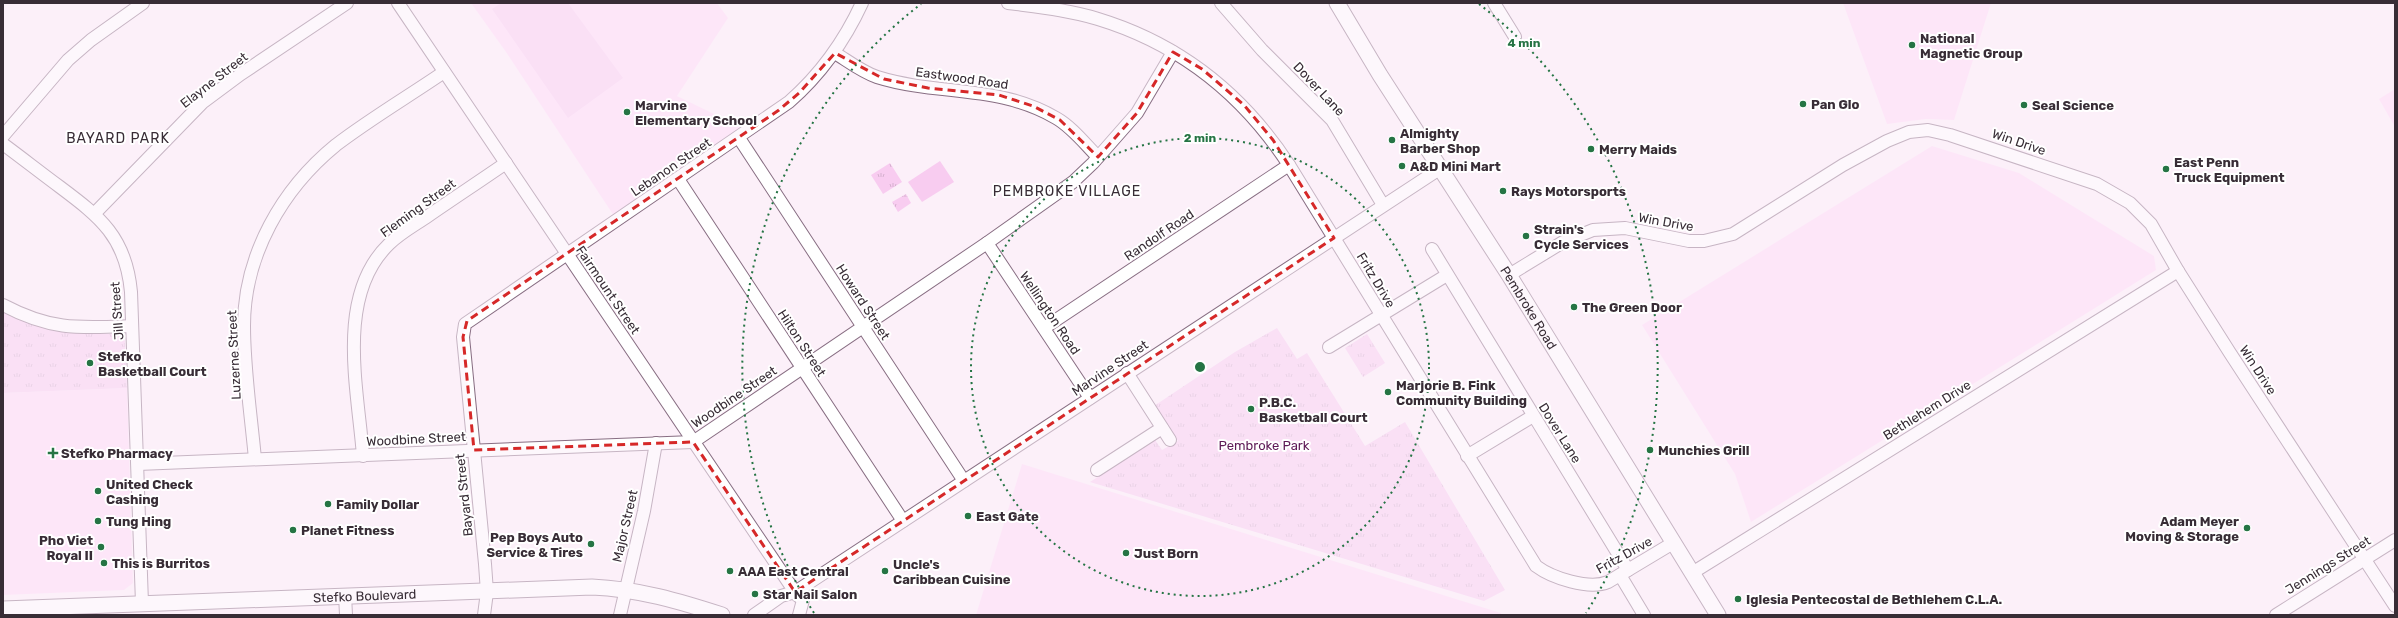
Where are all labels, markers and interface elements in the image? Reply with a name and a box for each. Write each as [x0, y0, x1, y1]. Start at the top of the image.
place label: National Magnetic Group [1920, 31, 2023, 61]
text: 4 min [1508, 36, 1541, 50]
marker: National Magnetic Group [1907, 40, 1917, 50]
street label: Elayne Street [177, 49, 251, 111]
street label: Dover Lane [1290, 59, 1348, 119]
street label: Eastwood Road [915, 64, 1009, 92]
place label: Pan Glo [1811, 97, 1860, 112]
place label: Marvine Elementary School [635, 98, 757, 128]
place label: Seal Science [2032, 98, 2114, 113]
marker: Pan Glo [1798, 99, 1808, 109]
marker: Seal Science [2019, 100, 2029, 110]
marker: Marvine Elementary School [622, 107, 632, 117]
place label: Almighty Barber Shop [1400, 126, 1480, 156]
street label: Win Drive [1990, 126, 2048, 158]
district label: BAYARD PARK [66, 130, 170, 147]
text: 2 min [1184, 131, 1217, 145]
street label: Lebanon Street [628, 135, 714, 199]
marker: Almighty Barber Shop [1387, 135, 1397, 145]
place label: Merry Maids [1599, 142, 1677, 157]
marker: Merry Maids [1586, 144, 1596, 154]
place label: East Penn Truck Equipment [2174, 155, 2284, 185]
place label: A&D Mini Mart [1410, 159, 1501, 174]
marker: A&D Mini Mart [1397, 161, 1407, 171]
marker: East Penn Truck Equipment [2161, 164, 2171, 174]
street label: Fleming Street [378, 176, 459, 241]
district label: PEMBROKE VILLAGE [993, 183, 1141, 200]
place label: Rays Motorsports [1511, 184, 1626, 199]
marker: Rays Motorsports [1498, 186, 1508, 196]
street label: Randolf Road [1121, 206, 1197, 264]
street label: Win Drive [1637, 210, 1695, 234]
place label: Strain's Cycle Services [1534, 222, 1629, 252]
marker: Strain's Cycle Services [1521, 231, 1531, 241]
street label: Fairmount Street [573, 243, 643, 337]
street label: Fritz Drive [1354, 250, 1398, 310]
street label: Howard Street [833, 261, 893, 343]
street label: Pembroke Road [1498, 263, 1560, 352]
street label: Wellington Road [1016, 269, 1083, 358]
street label: Jill Street [107, 281, 127, 341]
place label: The Green Door [1582, 300, 1682, 315]
marker: The Green Door [1569, 302, 1579, 312]
street label: Hilton Street [775, 307, 829, 379]
street label: Luzerne Street [224, 310, 244, 400]
street label: Marvine Street [1069, 337, 1151, 399]
street label: Win Drive [2236, 342, 2280, 398]
place label: Stefko Basketball Court [98, 349, 207, 379]
marker: Stefko Basketball Court [85, 358, 95, 368]
centre of rings [1193, 360, 1207, 374]
street label: Woodbine Street [689, 363, 779, 431]
street label: Bethlehem Drive [1880, 377, 1974, 443]
place label: Marjorie B. Fink Community Building [1396, 378, 1527, 408]
marker: Marjorie B. Fink Community Building [1383, 387, 1393, 397]
place label: P.B.C. Basketball Court [1259, 395, 1368, 425]
street label: Dover Lane [1536, 400, 1584, 466]
marker: P.B.C. Basketball Court [1246, 404, 1256, 414]
street label: Woodbine Street [366, 429, 466, 449]
park label: Pembroke Park [1218, 438, 1310, 453]
place label: Munchies Grill [1658, 443, 1749, 458]
marker: Munchies Grill [1645, 445, 1655, 455]
place label: Stefko Pharmacy [61, 446, 173, 461]
marker: Stefko Pharmacy [48, 448, 58, 458]
street label: Bayard Street [452, 453, 476, 537]
place label: United Check Cashing [106, 477, 193, 507]
marker: United Check Cashing [93, 486, 103, 496]
street label: Major Street [609, 488, 641, 564]
place label: Family Dollar [336, 497, 419, 512]
marker: Family Dollar [323, 499, 333, 509]
place label: East Gate [976, 509, 1039, 524]
marker: East Gate [963, 511, 973, 521]
place label: Tung Hing [106, 514, 171, 529]
place label: Adam Meyer Moving & Storage [2125, 514, 2239, 544]
marker: Tung Hing [93, 516, 103, 526]
place label: Planet Fitness [301, 523, 394, 538]
marker: Adam Meyer Moving & Storage [2242, 523, 2252, 533]
marker: Planet Fitness [288, 525, 298, 535]
place label: Pep Boys Auto Service & Tires [486, 530, 583, 560]
place label: Pho Viet Royal II [39, 533, 93, 563]
street label: Fritz Drive [1593, 533, 1655, 577]
street label: Jennings Street [2283, 533, 2374, 598]
marker: Pep Boys Auto Service & Tires [586, 539, 596, 549]
marker: Pho Viet Royal II [96, 542, 106, 552]
place label: Just Born [1134, 546, 1198, 561]
marker: Just Born [1121, 548, 1131, 558]
place label: This is Burritos [112, 556, 210, 571]
place label: Uncle's Caribbean Cuisine [893, 557, 1011, 587]
marker: This is Burritos [99, 558, 109, 568]
place label: AAA East Central [738, 564, 849, 579]
marker: AAA East Central [725, 566, 735, 576]
marker: Uncle's Caribbean Cuisine [880, 566, 890, 576]
street label: Stefko Boulevard [313, 586, 417, 605]
place label: Star Nail Salon [763, 587, 857, 602]
marker: Star Nail Salon [750, 589, 760, 599]
place label: Iglesia Pentecostal de Bethlehem C.L.A. [1746, 592, 2002, 607]
marker: Iglesia Pentecostal de Bethlehem C.L.A. [1733, 594, 1743, 604]

